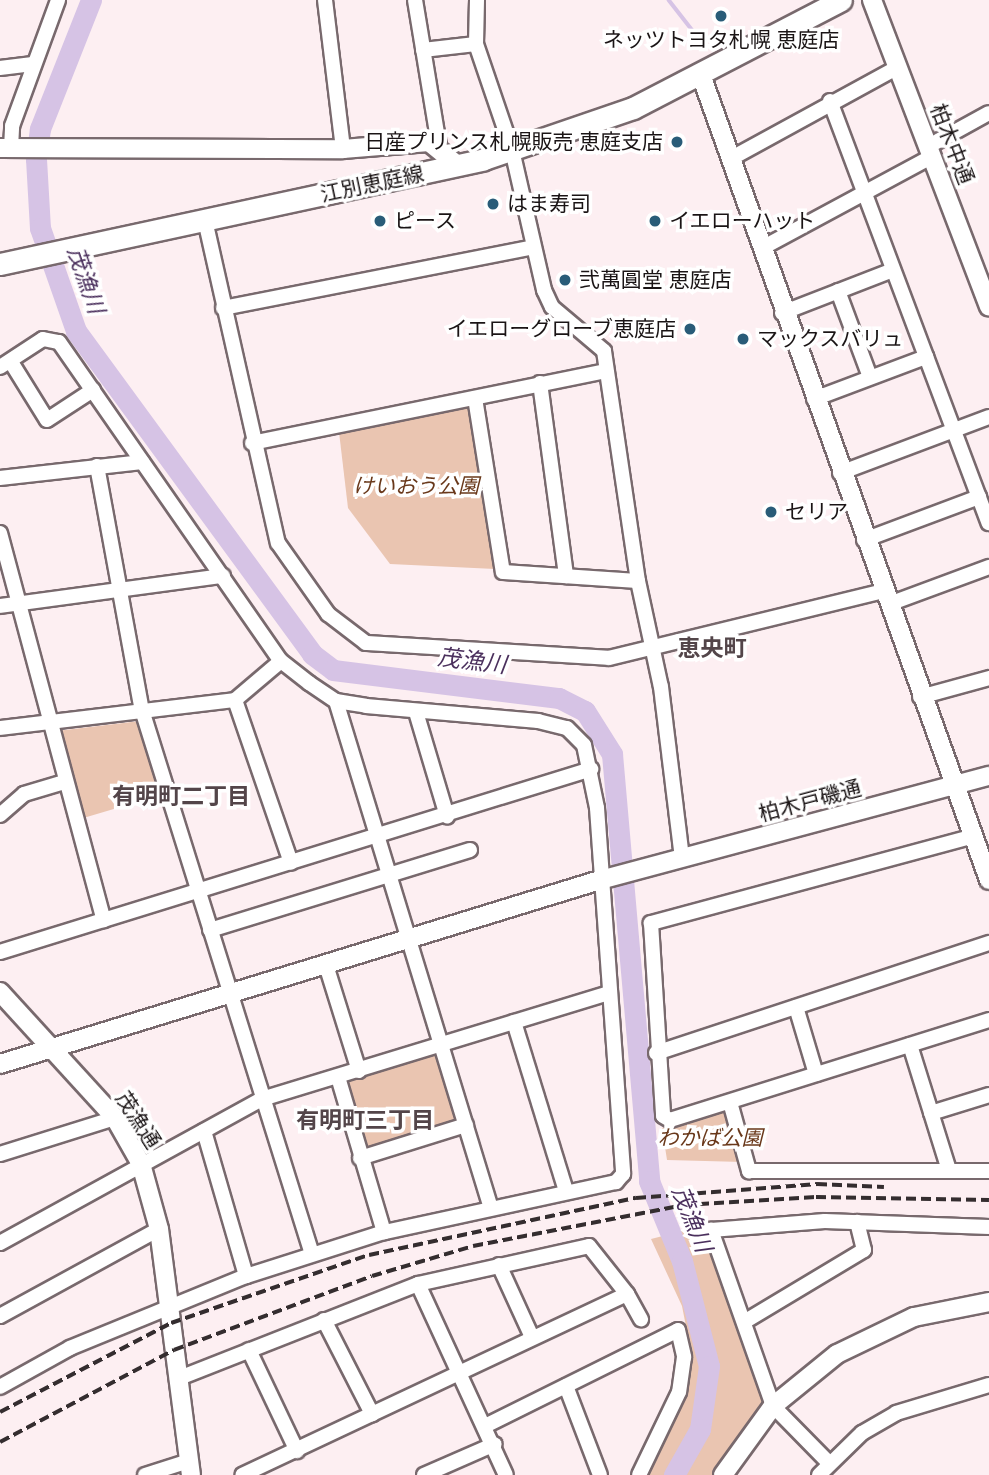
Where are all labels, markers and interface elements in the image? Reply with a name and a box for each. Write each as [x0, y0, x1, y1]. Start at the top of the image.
marker: ネッツトヨタ札幌 恵庭店 [713, 8, 729, 24]
place label: ネッツトヨタ札幌 恵庭店 [603, 27, 839, 53]
street label: 柏木中通 [925, 100, 979, 188]
place label: 日産プリンス札幌販売 恵庭支店 [363, 129, 663, 155]
marker: 日産プリンス札幌販売 恵庭支店 [669, 134, 685, 150]
street label: 江別恵庭線 [318, 161, 426, 207]
place label: はま寿司 [507, 191, 591, 217]
marker: はま寿司 [485, 196, 501, 212]
place label: ピース [394, 208, 457, 234]
place label: イエローハット [669, 208, 816, 234]
marker: ピース [372, 213, 388, 229]
marker: イエローハット [647, 213, 663, 229]
water label: 茂漁川 [62, 243, 110, 317]
place label: 弐萬圓堂 恵庭店 [579, 267, 732, 293]
marker: 弐萬圓堂 恵庭店 [557, 272, 573, 288]
place label: イエローグローブ恵庭店 [445, 316, 676, 342]
marker: イエローグローブ恵庭店 [682, 321, 698, 337]
place label: マックスバリュ [757, 326, 904, 352]
marker: マックスバリュ [735, 331, 751, 347]
park label: けいおう公園 [353, 473, 479, 499]
place label: セリア [785, 499, 848, 525]
marker: セリア [763, 504, 779, 520]
district label: 恵央町 [678, 634, 746, 662]
water label: 茂漁川 [436, 643, 508, 679]
street label: 柏木戸磯通 [756, 775, 864, 827]
district label: 有明町二丁目 [112, 782, 250, 810]
street label: 茂漁通 [110, 1087, 166, 1153]
district label: 有明町三丁目 [296, 1106, 434, 1134]
park label: わかば公園 [658, 1125, 762, 1151]
water label: 茂漁川 [666, 1182, 718, 1256]

